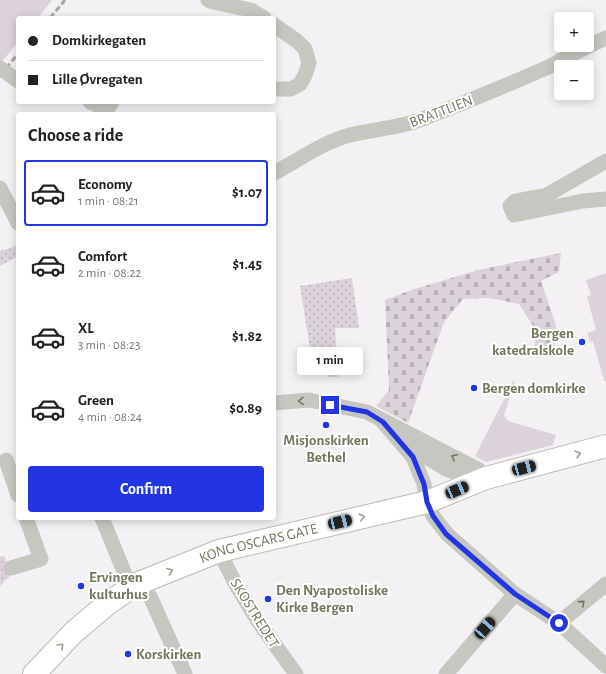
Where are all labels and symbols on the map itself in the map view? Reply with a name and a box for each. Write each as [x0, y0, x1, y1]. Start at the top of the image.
street label: BRATTLIEN [407, 93, 475, 130]
place label: Bergen katedralskole [492, 326, 574, 358]
marker: Bergen katedralskole [577, 337, 587, 347]
callout: 1 min [297, 347, 363, 375]
place label: Bergen domkirke [482, 381, 586, 396]
marker: Bergen domkirke [469, 383, 479, 393]
route end [321, 396, 339, 414]
one-way arrow [298, 397, 304, 405]
marker: Misjonskirken Bethel [321, 420, 331, 430]
place label: Misjonskirken Bethel [283, 433, 369, 465]
one-way arrow [574, 450, 581, 458]
one-way arrow [450, 454, 458, 462]
car [511, 459, 537, 477]
car [444, 480, 470, 500]
car [327, 513, 353, 531]
one-way arrow [359, 514, 365, 522]
street label: KONG OSCARS GATE [197, 521, 319, 566]
one-way arrow [167, 567, 174, 575]
place label: Ervingen kulturhus [89, 570, 148, 602]
street label: SKOSTREDET [227, 576, 282, 651]
marker: Ervingen kulturhus [76, 581, 86, 591]
place label: Den Nyapostoliske Kirke Bergen [276, 583, 388, 615]
marker: Den Nyapostoliske Kirke Bergen [263, 594, 273, 604]
one-way arrow [578, 601, 585, 608]
route start [550, 614, 568, 632]
car [473, 615, 497, 641]
one-way arrow [56, 643, 64, 651]
place label: Korskirken [136, 647, 201, 662]
marker: Korskirken [123, 649, 133, 659]

